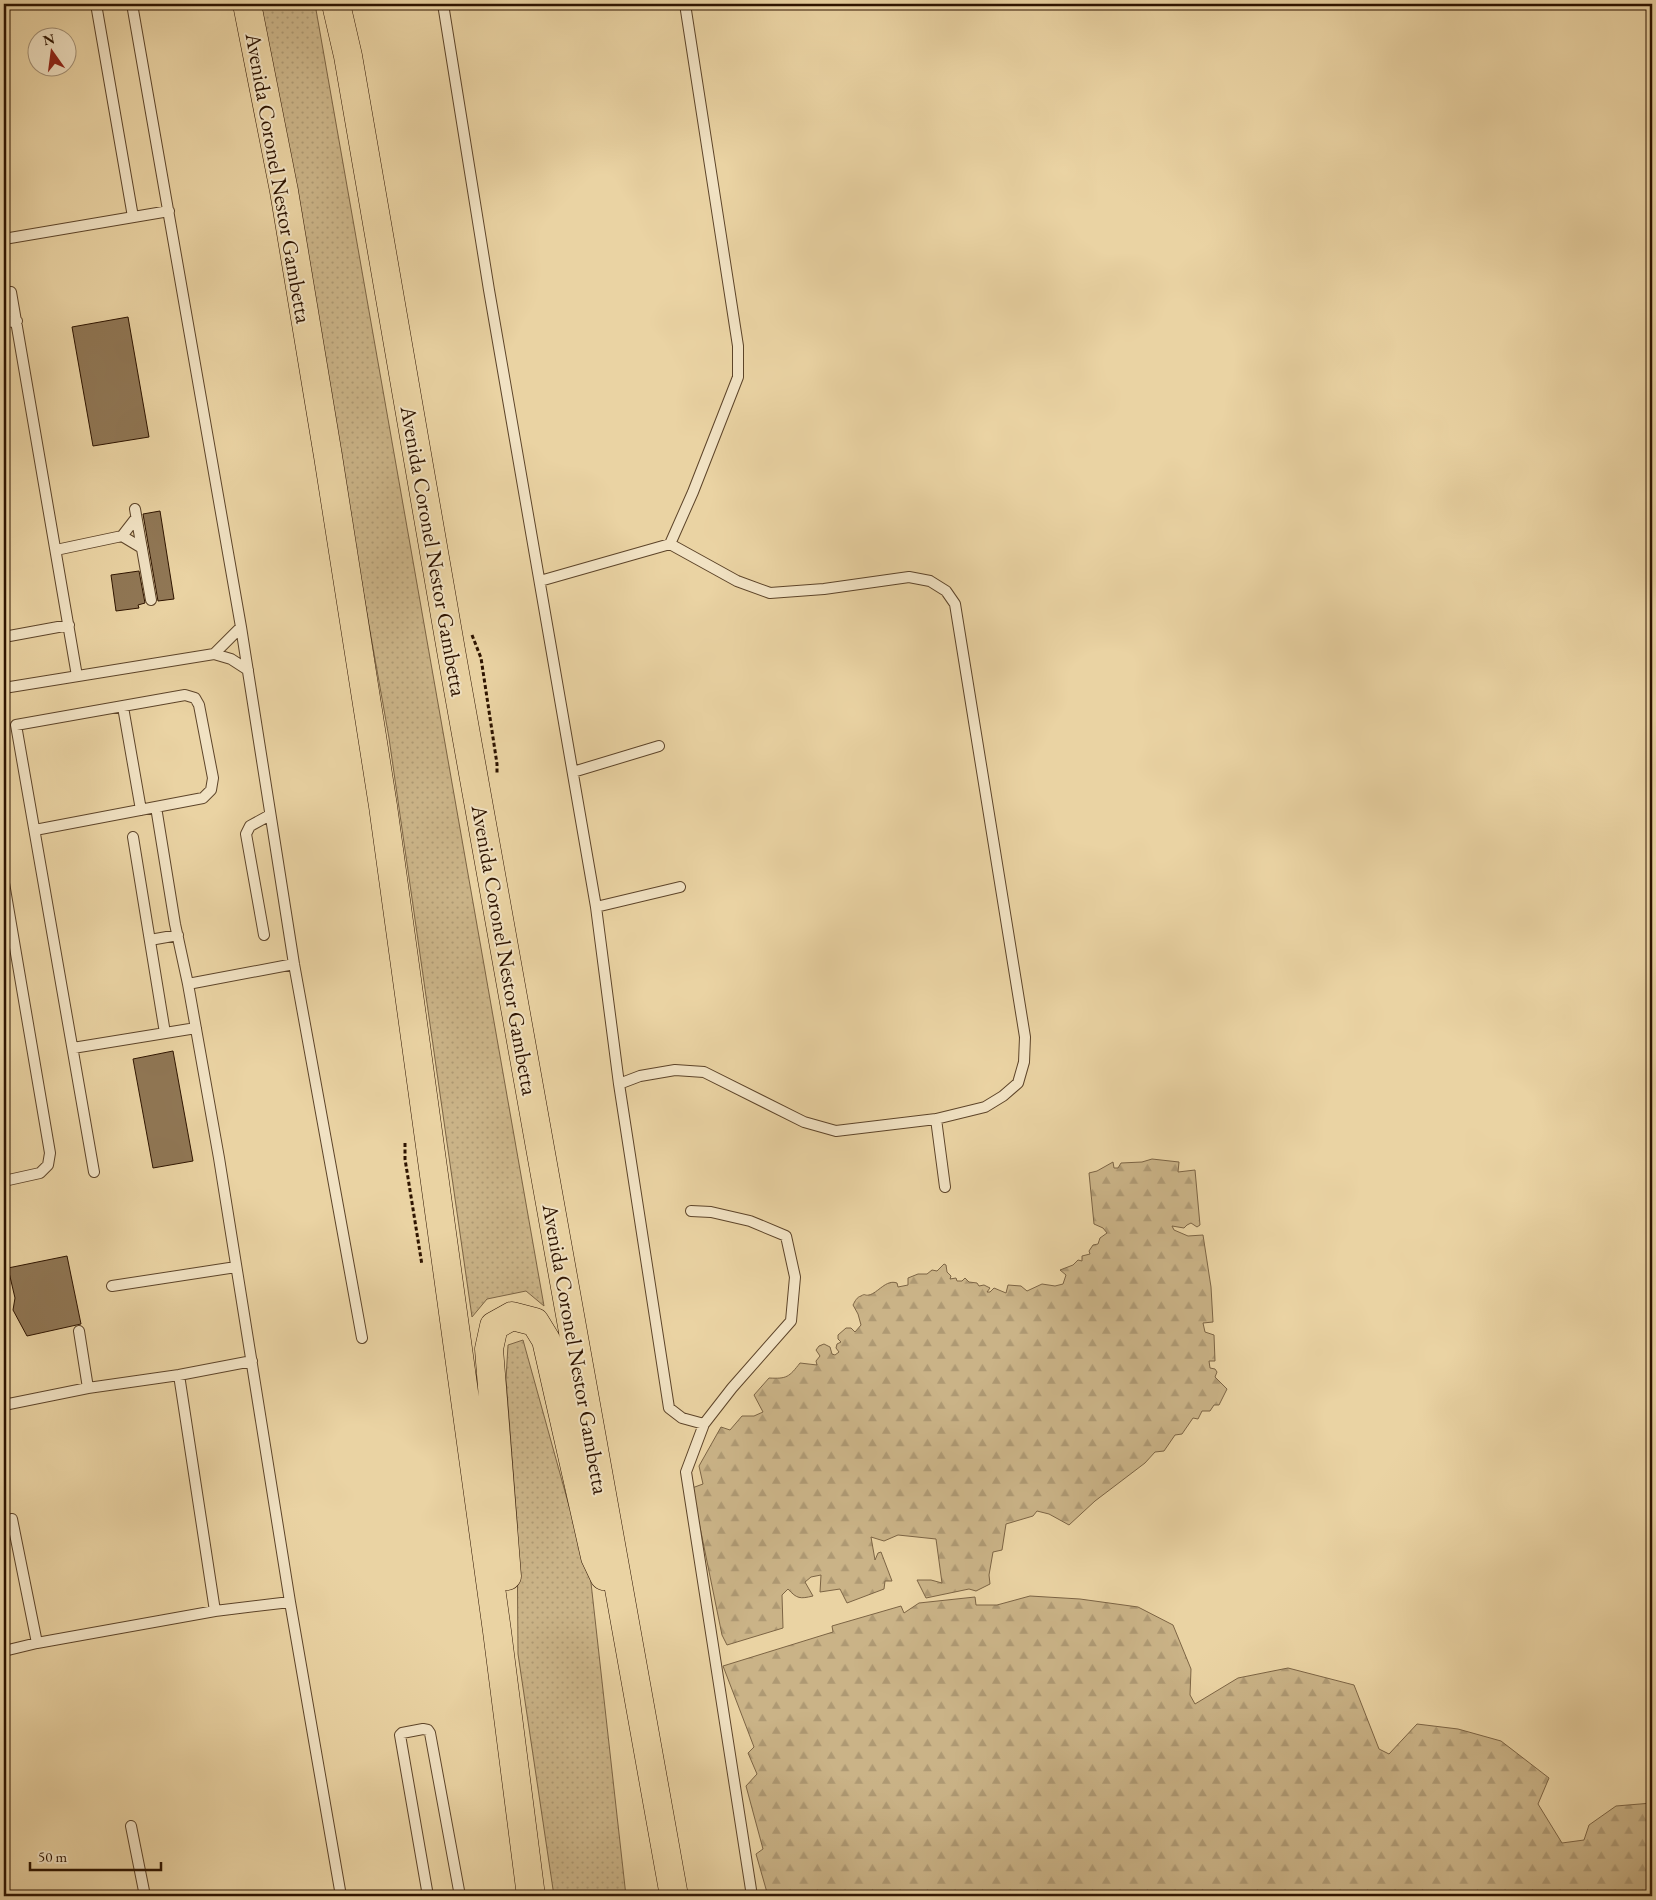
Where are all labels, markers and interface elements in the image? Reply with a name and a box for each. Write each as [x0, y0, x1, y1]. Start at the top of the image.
north arrow [28, 28, 78, 78]
text: N [41, 29, 57, 49]
street label: Avenida Coronel Nestor Gambetta [238, 30, 318, 326]
street label: Avenida Coronel Nestor Gambetta [393, 403, 473, 699]
street label: Avenida Coronel Nestor Gambetta [464, 802, 544, 1098]
street label: Avenida Coronel Nestor Gambetta [535, 1201, 615, 1497]
scale bar [30, 1840, 161, 1872]
text: 50 m [38, 1847, 67, 1866]

